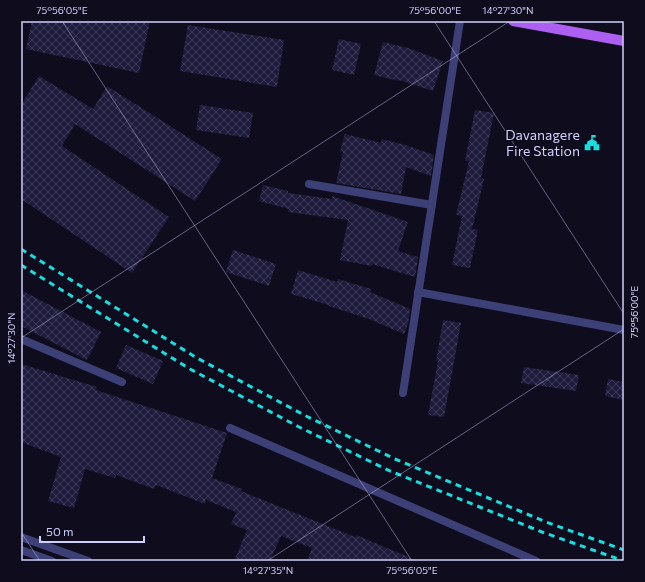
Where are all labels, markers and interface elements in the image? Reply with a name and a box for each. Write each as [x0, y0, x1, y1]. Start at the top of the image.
text: 75°56'05"E [36, 4, 88, 16]
text: 75°56'00"E [409, 4, 461, 16]
text: 14°27'30"N [482, 4, 534, 16]
place label: Davanagere Fire Station [505, 126, 580, 159]
public building icon: Davanagere Fire Station [583, 134, 601, 152]
text: 75°56'00"E [628, 286, 640, 338]
text: 14°27'30"N [5, 312, 17, 364]
scale bar [40, 518, 144, 544]
text: 50 m [46, 524, 74, 538]
text: 14°27'35"N [243, 564, 293, 576]
text: 75°56'05"E [386, 564, 438, 576]

